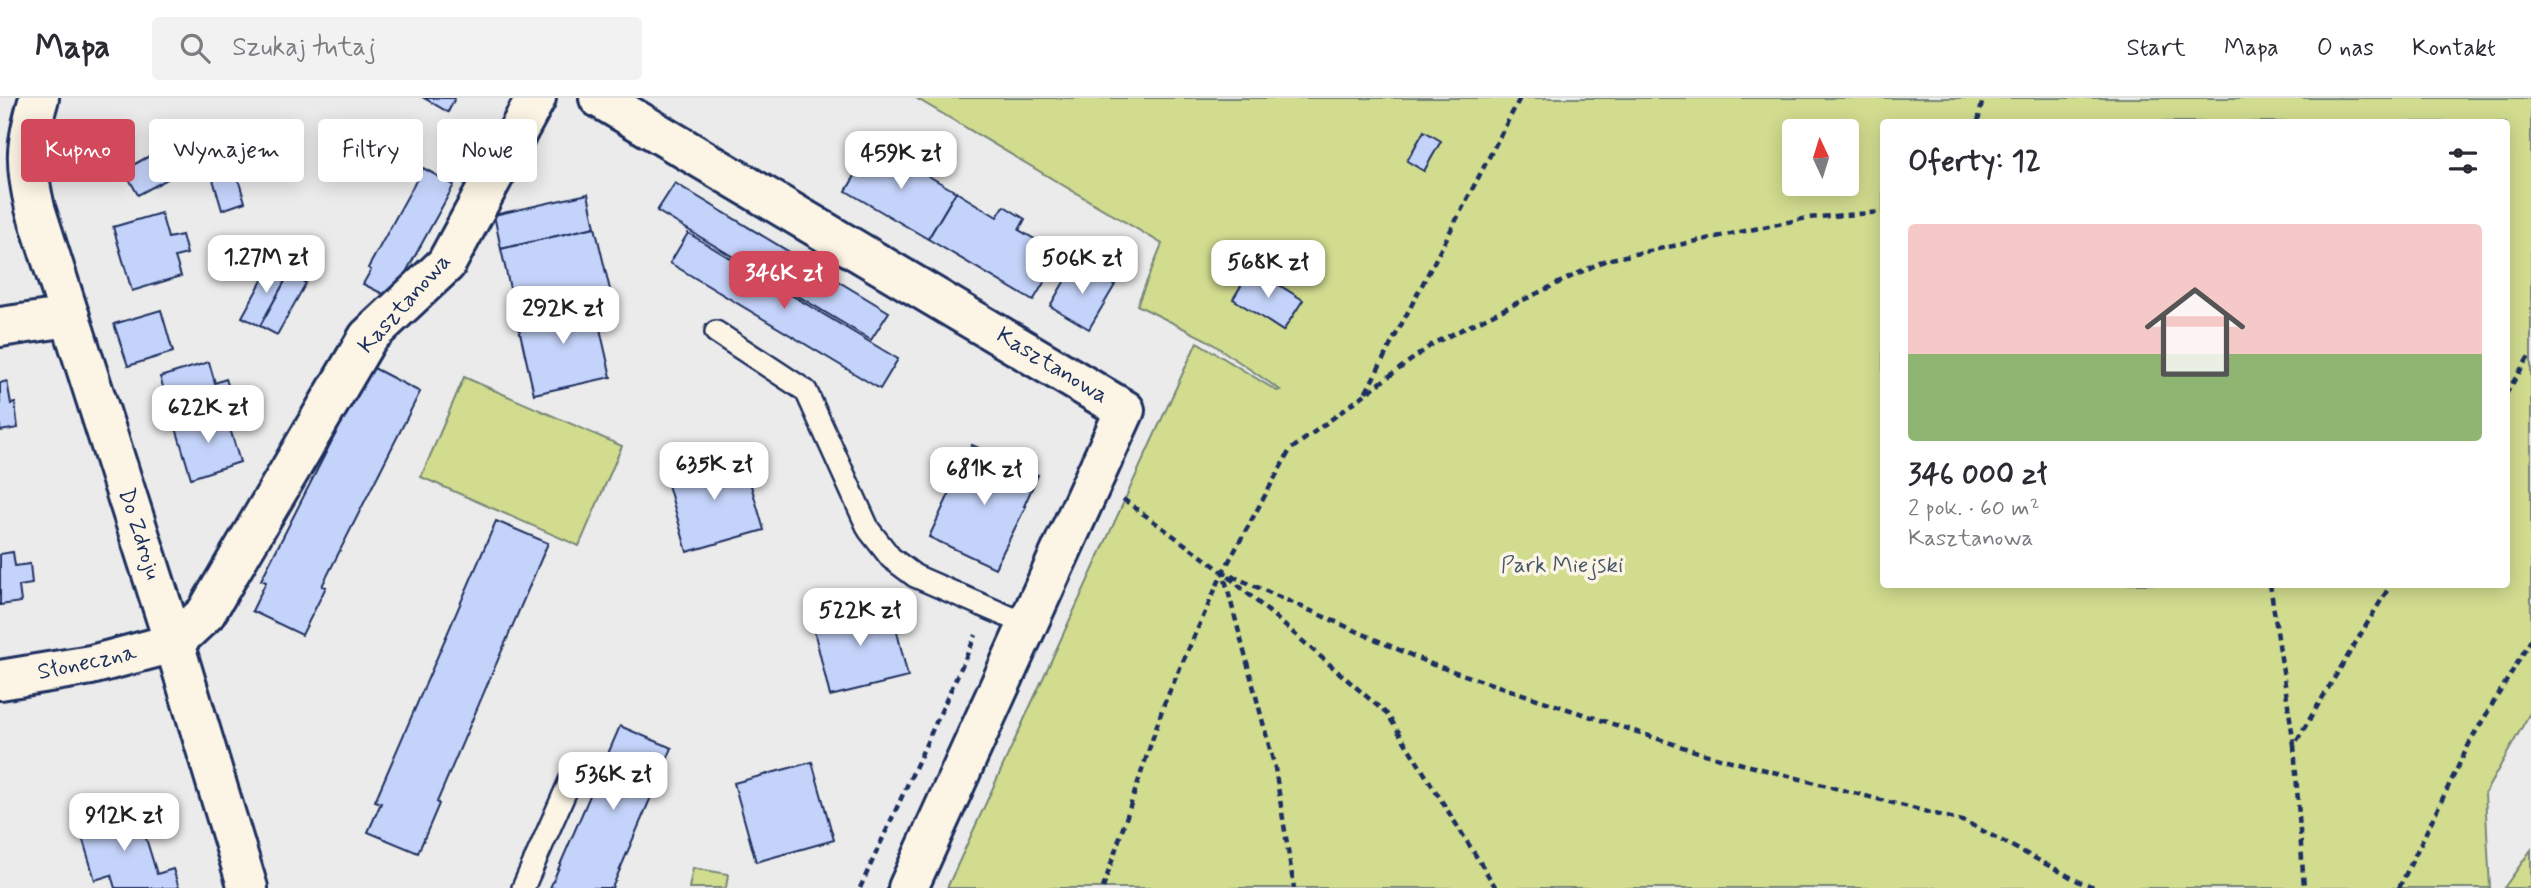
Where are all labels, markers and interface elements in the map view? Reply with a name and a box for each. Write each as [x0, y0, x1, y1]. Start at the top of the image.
search box [152, 17, 642, 80]
text: Mapa [35, 26, 110, 70]
icon: search [176, 29, 214, 67]
text: Szukaj tutaj [232, 31, 376, 65]
text: Start [2127, 33, 2186, 64]
text: Mapa [2224, 33, 2279, 64]
text: O nas [2317, 33, 2374, 64]
text: Kontakt [2412, 33, 2496, 64]
chip: Kupno [21, 119, 135, 182]
chip: Wynajem [149, 119, 304, 182]
chip: Filtry [318, 119, 423, 182]
chip: Nowe [437, 119, 537, 182]
north arrow [1782, 119, 1858, 196]
map controls [1782, 119, 1859, 196]
pin: 459K zł [836, 132, 966, 191]
text: 459K zł [861, 139, 941, 169]
text: Oferty: 12 [1908, 142, 2041, 181]
icon: filters [2444, 142, 2482, 180]
pin: 1.27M zł [194, 236, 338, 295]
pin: 506K zł [1017, 236, 1147, 296]
pin: 568K zł [1203, 240, 1333, 300]
text: 1.27M zł [224, 243, 308, 273]
text: 506K zł [1042, 244, 1122, 274]
street label: Kasztanowa [352, 247, 458, 361]
text: 568K zł [1227, 248, 1309, 278]
pin: 346K zł [719, 252, 849, 311]
text: 346K zł [745, 259, 823, 289]
icon: home [2132, 269, 2258, 395]
pin: 292K zł [498, 286, 628, 346]
text: 292K zł [522, 294, 604, 324]
street label: Kasztanowa [991, 321, 1113, 411]
pin: 622K zł [143, 386, 273, 445]
text: 622K zł [168, 393, 248, 423]
pin: 635K zł [649, 442, 779, 502]
pin: 681K zł [919, 448, 1049, 507]
text: 635K zł [676, 450, 752, 480]
text: 681K zł [946, 455, 1022, 485]
text: 346 000 zł [1908, 455, 2047, 494]
street label: Do Zdroju [110, 485, 168, 583]
text: 2 pok. · 60 m² [1908, 494, 2040, 524]
text: Kasztanowa [1908, 524, 2033, 554]
park label: Park Miejski [1501, 551, 1623, 581]
pin: 522K zł [795, 588, 925, 648]
text: 522K zł [819, 596, 901, 626]
street label: Słoneczna [35, 638, 139, 688]
pin: 536K zł [548, 752, 678, 812]
text: 536K zł [574, 760, 652, 790]
pin: 912K zł [59, 794, 189, 853]
text: 912K zł [85, 801, 163, 831]

